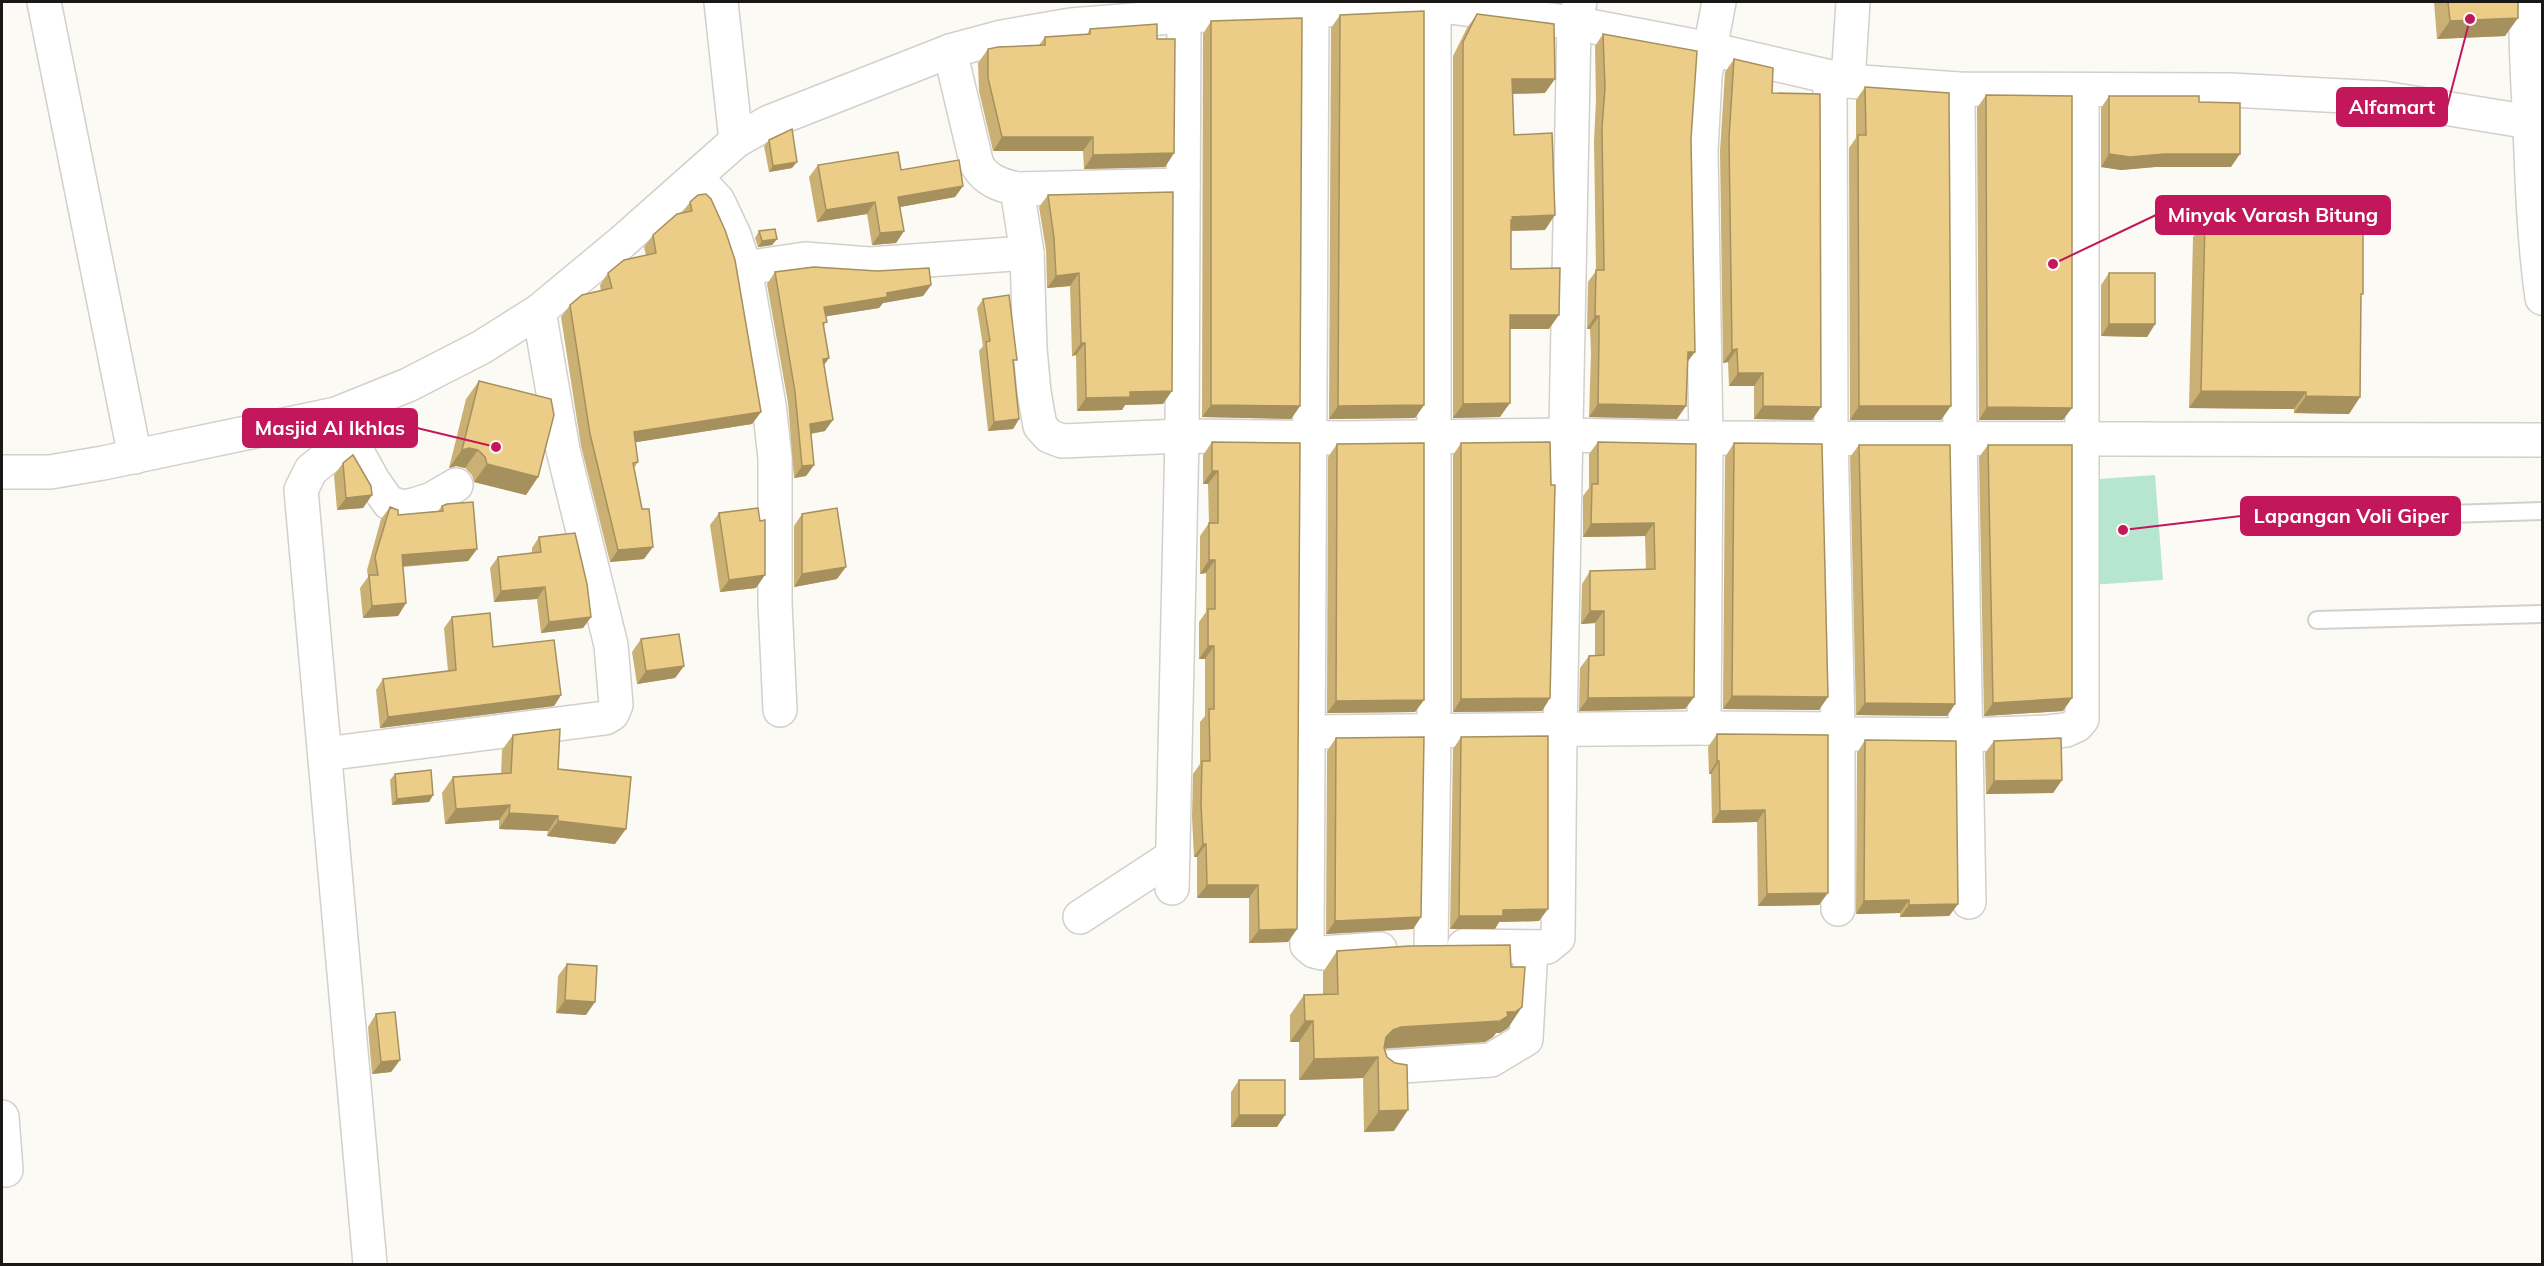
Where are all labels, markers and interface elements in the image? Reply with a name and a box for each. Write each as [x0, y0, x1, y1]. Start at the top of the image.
callout: Alfamart [2337, 88, 2447, 126]
text: Alfamart [2349, 94, 2436, 119]
callout: Minyak Varash Bitung [2156, 196, 2390, 234]
text: Minyak Varash Bitung [2168, 202, 2378, 227]
callout: Masjid Al Ikhlas [243, 409, 417, 447]
text: Masjid Al Ikhlas [255, 415, 405, 440]
callout: Lapangan Voli Giper [2241, 497, 2460, 535]
text: Lapangan Voli Giper [2254, 503, 2449, 528]

